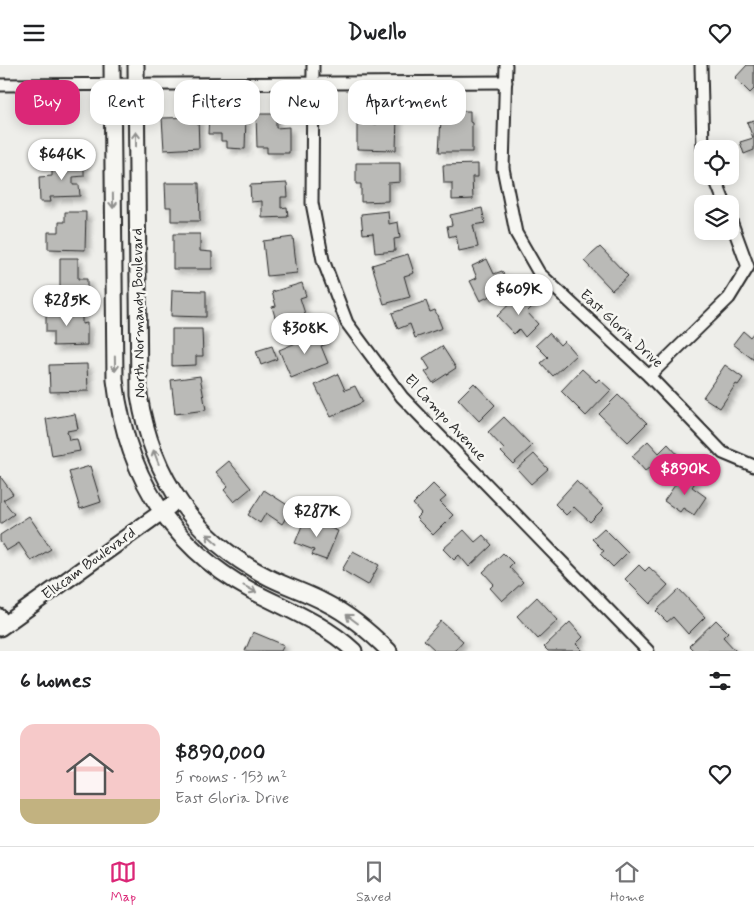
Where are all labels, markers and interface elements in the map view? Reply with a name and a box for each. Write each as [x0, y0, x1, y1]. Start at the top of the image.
icon: menu [20, 19, 48, 47]
text: Dwello [347, 19, 407, 47]
icon: heart [706, 19, 734, 47]
chip: Buy [15, 80, 80, 125]
chip: Rent [90, 80, 164, 125]
chip: Filters [174, 80, 260, 125]
chip: New [270, 80, 338, 125]
chip: Apartment [348, 80, 466, 125]
one-way arrow [131, 132, 141, 148]
pin: $646K [27, 139, 97, 181]
map controls [694, 140, 739, 240]
button: locate [694, 140, 739, 185]
text: $646K [39, 144, 85, 165]
one-way arrow [108, 192, 118, 209]
button: layers [694, 195, 739, 240]
street label: North Normandy Boulevard [128, 228, 150, 398]
pin: $609K [484, 273, 554, 316]
text: $609K [496, 279, 542, 300]
pin: $285K [32, 285, 102, 327]
street label: East Gloria Drive [575, 285, 667, 373]
text: $285K [44, 290, 90, 311]
pin: $308K [270, 313, 340, 355]
text: $308K [282, 318, 328, 339]
one-way arrow [110, 355, 120, 371]
street label: El Campo Avenue [400, 370, 490, 466]
one-way arrow [151, 450, 161, 465]
pin: $890K [650, 453, 720, 496]
text: $890K [661, 459, 709, 480]
pin: $287K [282, 495, 352, 538]
text: $287K [294, 501, 340, 522]
street label: Elkcam Boulevard [38, 523, 140, 605]
one-way arrow [205, 533, 218, 545]
one-way arrow [242, 584, 257, 594]
one-way arrow [345, 614, 359, 624]
text: 6 homes [20, 667, 91, 695]
icon: filters [706, 667, 734, 695]
text: $890,000 [175, 739, 265, 767]
icon: home [60, 744, 120, 804]
icon: heart [706, 760, 734, 788]
text: 5 rooms · 153 m² [175, 767, 287, 788]
text: East Gloria Drive [175, 788, 289, 809]
tab: Map [109, 858, 137, 906]
tab: Saved [356, 858, 391, 906]
tab: Home [610, 858, 645, 906]

